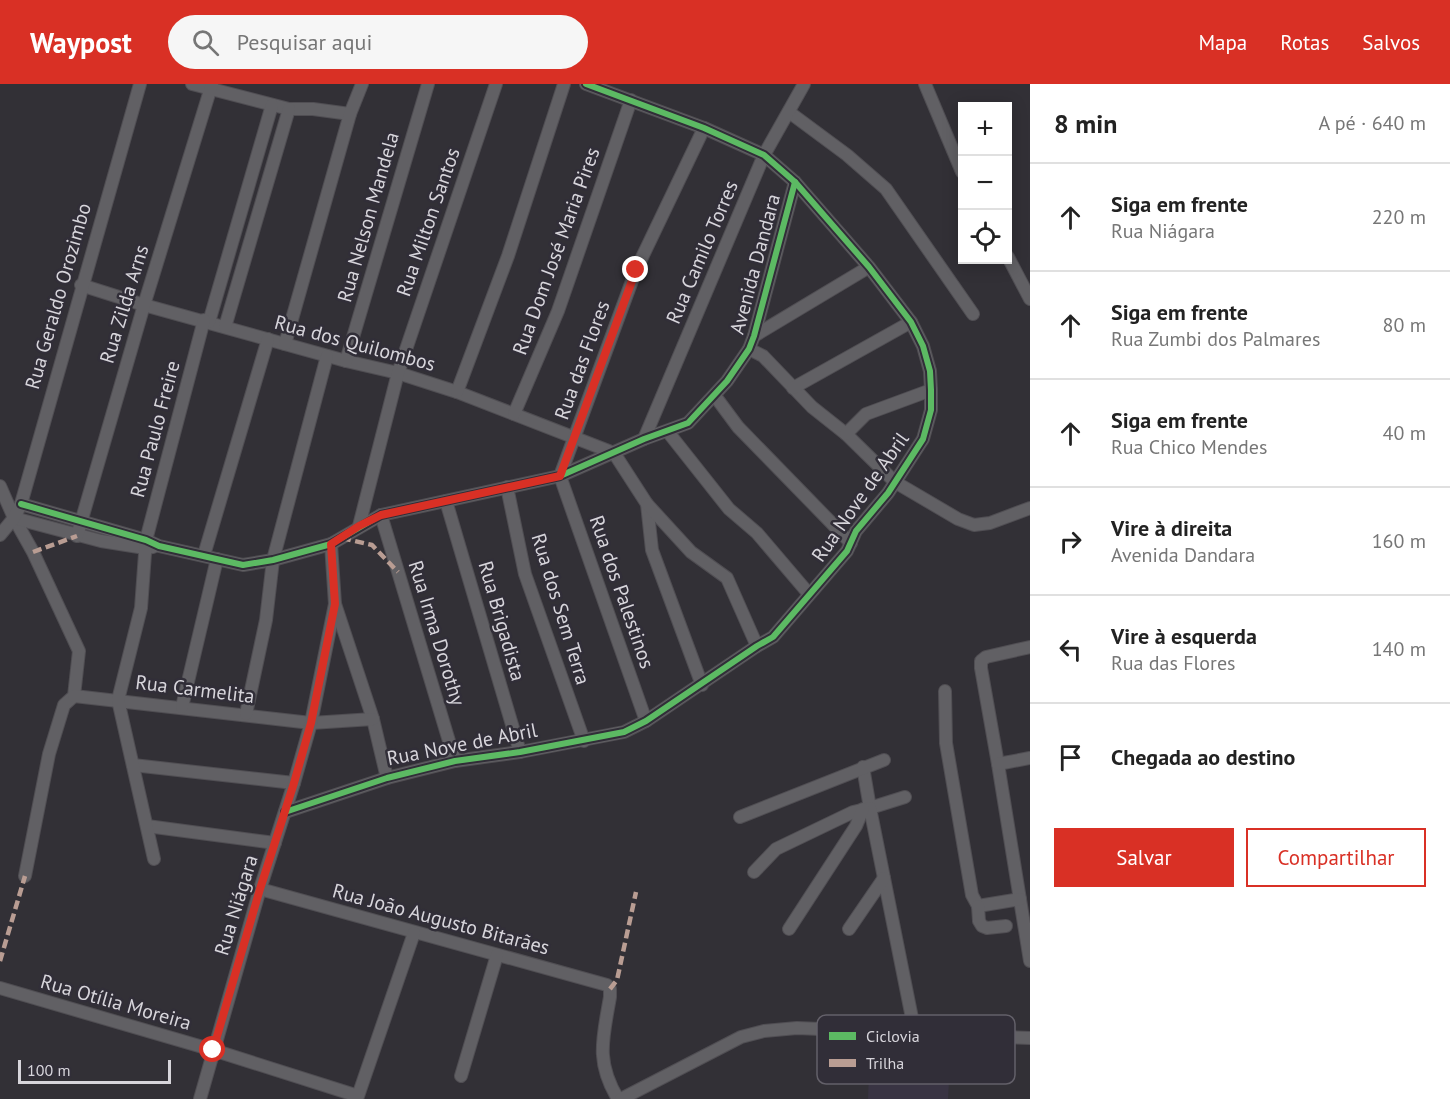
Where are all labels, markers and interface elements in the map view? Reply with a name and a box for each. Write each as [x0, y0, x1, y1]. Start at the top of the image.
search box [168, 15, 588, 69]
text: Waypost [30, 24, 132, 61]
icon: search [189, 26, 222, 59]
text: Pesquisar aqui [237, 28, 372, 56]
text: Mapa [1198, 29, 1247, 56]
text: Rotas [1280, 29, 1329, 56]
text: Salvos [1362, 29, 1420, 56]
map controls [958, 102, 1012, 264]
button: + [958, 102, 1012, 156]
text: 8 min [1054, 107, 1117, 140]
text: A pé · 640 m [1319, 110, 1426, 136]
street label: Rua Nelson Mandela [331, 129, 405, 305]
street label: Rua Milton Santos [390, 144, 466, 300]
street label: Rua Dom José Maria Pires [506, 144, 606, 358]
button: − [958, 156, 1012, 210]
street label: Rua Camilo Torres [660, 176, 744, 328]
text: Siga em frente [1111, 190, 1248, 218]
street label: Avenida Dandara [724, 191, 786, 337]
street label: Rua Geraldo Orozimbo [19, 200, 97, 392]
icon: ahead [1054, 201, 1087, 234]
text: 220 m [1372, 204, 1426, 230]
button: locate [958, 210, 1012, 264]
text: Rua Niágara [1111, 218, 1215, 244]
street label: Rua Zilda Arns [94, 242, 154, 366]
route end [622, 256, 648, 282]
street label: Rua das Flores [548, 297, 616, 423]
text: Siga em frente [1111, 298, 1248, 326]
street label: Rua dos Quilombos [272, 309, 438, 377]
icon: ahead [1054, 309, 1087, 342]
text: 80 m [1383, 312, 1426, 338]
text: Rua Zumbi dos Palmares [1111, 326, 1320, 352]
street label: Rua Paulo Freire [124, 358, 186, 500]
text: Siga em frente [1111, 406, 1248, 434]
icon: ahead [1054, 417, 1087, 450]
text: 40 m [1383, 420, 1426, 446]
street label: Rua Nove de Abril [806, 427, 915, 567]
text: Rua Chico Mendes [1111, 434, 1267, 460]
street label: Rua dos Palestinos [584, 512, 660, 672]
text: Vire à direita [1111, 514, 1232, 542]
icon: right [1054, 525, 1087, 558]
text: 160 m [1372, 528, 1426, 554]
street label: Rua dos Sem Terra [526, 530, 596, 688]
text: Avenida Dandara [1111, 542, 1255, 568]
street label: Rua Irma Dorothy [403, 557, 472, 709]
street label: Rua Brigadista [472, 558, 532, 684]
text: Vire à esquerda [1111, 622, 1257, 650]
icon: left [1054, 633, 1087, 666]
text: 140 m [1372, 636, 1426, 662]
text: Rua das Flores [1111, 650, 1235, 676]
street label: Rua Carmelita [134, 669, 256, 709]
street label: Rua Nove de Abril [385, 717, 540, 771]
icon: arrive [1054, 741, 1087, 774]
text: Chegada ao destino [1111, 743, 1295, 771]
button: Salvar [1054, 828, 1234, 887]
button: Compartilhar [1246, 828, 1426, 887]
street label: Rua Niágara [208, 852, 264, 958]
street label: Rua João Augusto Bitarães [330, 877, 552, 961]
street label: Rua Otília Moreira [38, 968, 194, 1036]
legend [817, 1015, 1015, 1084]
text: Ciclovia [866, 1026, 920, 1046]
route start [199, 1036, 225, 1062]
text: Trilha [866, 1053, 904, 1073]
scale bar [18, 1057, 171, 1084]
text: 100 m [27, 1060, 70, 1080]

